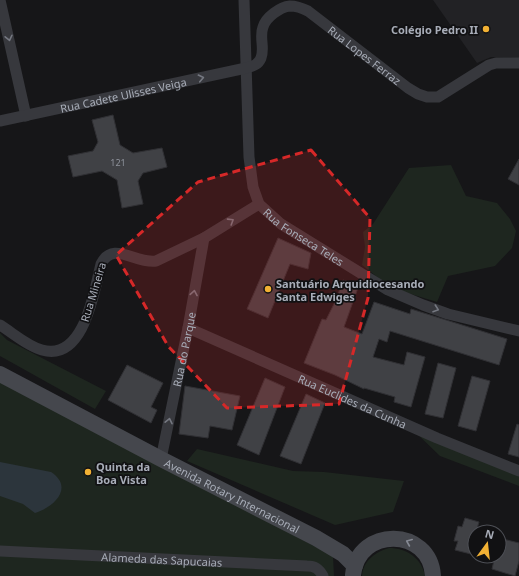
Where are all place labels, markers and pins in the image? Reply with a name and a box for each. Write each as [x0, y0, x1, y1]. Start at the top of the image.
place label: Colégio Pedro II [391, 22, 478, 37]
marker: Colégio Pedro II [481, 24, 491, 34]
place label: Santuário Arquidiocesando Santa Edwiges [276, 276, 425, 304]
marker: Santuário Arquidiocesando Santa Edwiges [263, 284, 273, 294]
place label: Quinta da Boa Vista [96, 459, 150, 487]
marker: Quinta da Boa Vista [83, 467, 93, 477]

